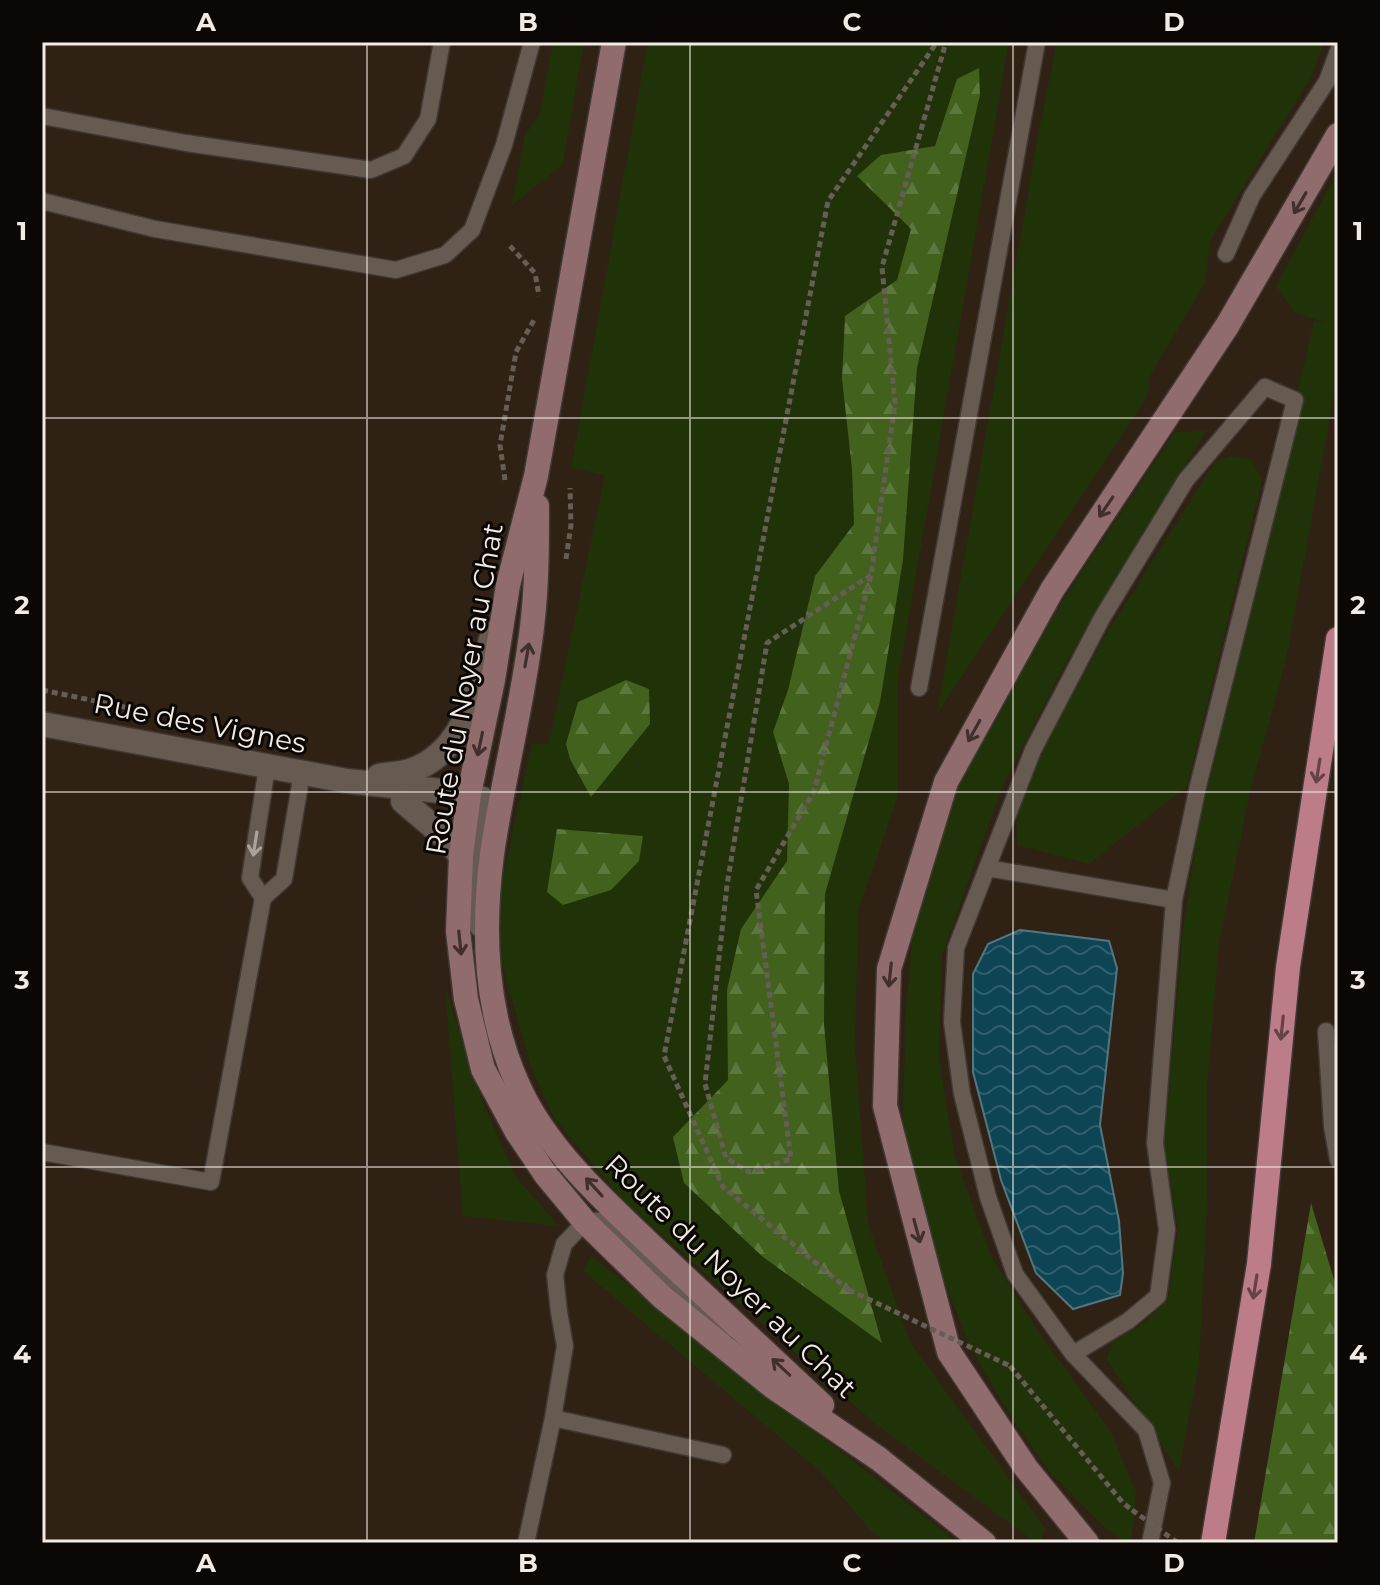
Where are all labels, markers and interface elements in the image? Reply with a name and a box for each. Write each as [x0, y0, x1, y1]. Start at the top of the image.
text: A [195, 6, 217, 38]
text: B [518, 6, 538, 38]
text: C [843, 6, 862, 38]
text: D [1163, 6, 1185, 38]
one-way arrow [1292, 191, 1308, 214]
text: 1 [17, 215, 27, 247]
text: 1 [1353, 215, 1363, 247]
one-way arrow [1098, 496, 1114, 518]
street label: Route du Noyer au Chat [418, 520, 510, 858]
text: 2 [14, 589, 30, 621]
text: 2 [1350, 589, 1366, 621]
one-way arrow [521, 643, 536, 668]
street label: Rue des Vignes [91, 686, 309, 760]
one-way arrow [966, 719, 982, 742]
one-way arrow [472, 730, 487, 756]
one-way arrow [1310, 758, 1325, 783]
one-way arrow [247, 831, 262, 856]
one-way arrow [453, 929, 468, 956]
one-way arrow [883, 962, 898, 988]
text: 3 [13, 964, 30, 996]
text: 3 [1349, 964, 1366, 996]
one-way arrow [1275, 1015, 1290, 1041]
street label: Route du Noyer au Chat [598, 1147, 864, 1405]
one-way arrow [585, 1178, 603, 1198]
one-way arrow [911, 1218, 926, 1244]
one-way arrow [1247, 1274, 1262, 1299]
text: 4 [13, 1338, 31, 1370]
text: 4 [1349, 1338, 1367, 1370]
one-way arrow [771, 1358, 791, 1377]
text: A [195, 1547, 217, 1579]
text: B [518, 1547, 538, 1579]
text: C [843, 1547, 862, 1579]
text: D [1163, 1547, 1185, 1579]

